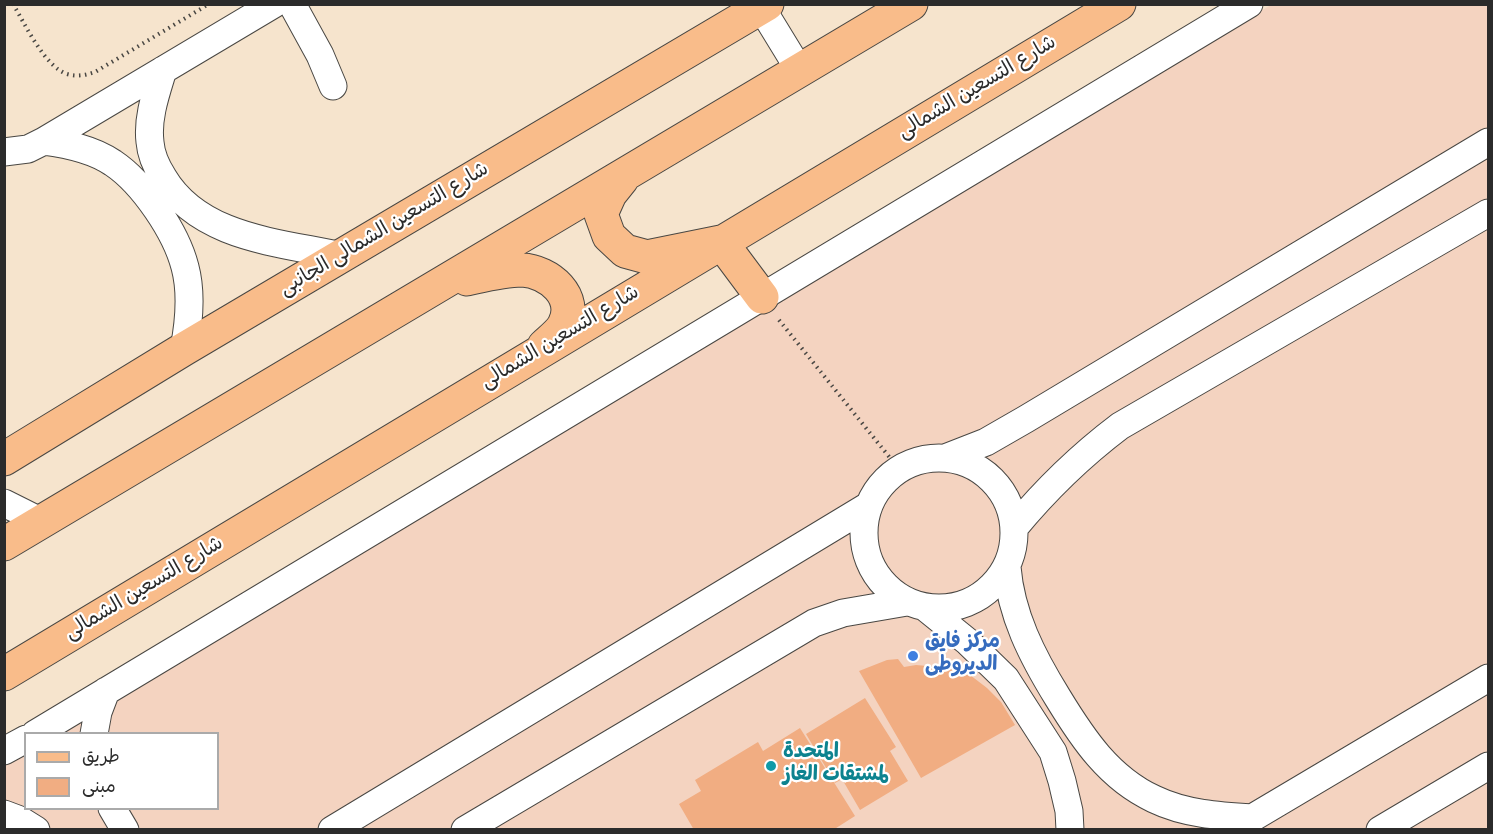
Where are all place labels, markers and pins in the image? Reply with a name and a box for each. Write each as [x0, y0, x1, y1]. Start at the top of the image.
place label: مركز فايق الديروطى [925, 632, 1000, 679]
marker: مركز فايق الديروطى [906, 649, 920, 663]
place label: المتحدة لمشتقات الغاز [783, 742, 889, 789]
marker: المتحدة لمشتقات الغاز [764, 759, 778, 773]

